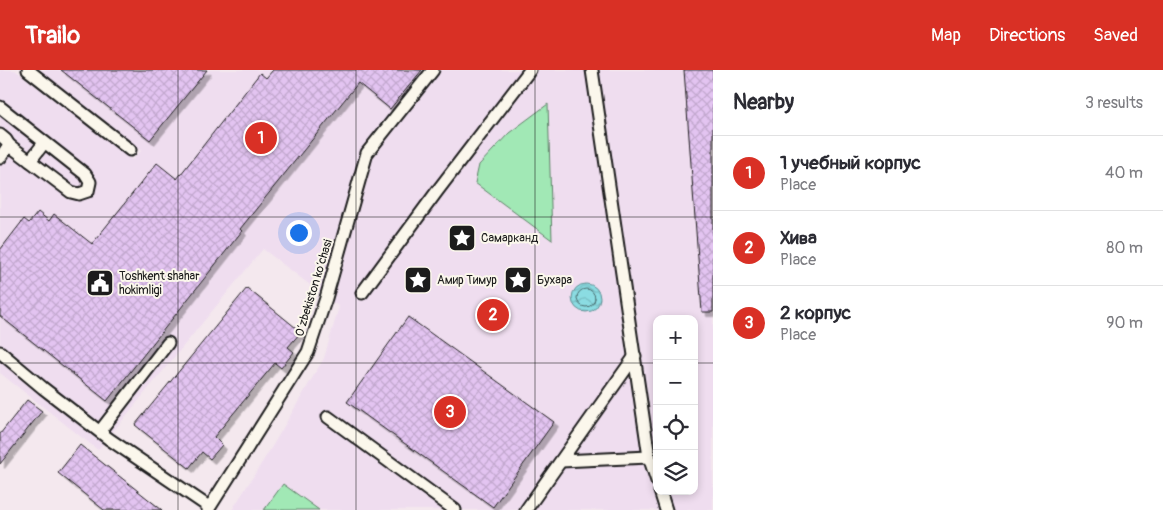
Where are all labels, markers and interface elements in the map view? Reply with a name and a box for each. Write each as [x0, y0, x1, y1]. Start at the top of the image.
text: Trailo [25, 21, 80, 50]
text: Map [931, 24, 961, 47]
text: Directions [989, 24, 1065, 47]
text: Saved [1093, 24, 1138, 47]
text: Nearby [733, 89, 794, 116]
text: 3 results [1085, 93, 1143, 113]
pin: 1 [245, 119, 277, 157]
text: 1 учебный корпус [780, 151, 921, 175]
text: 1 [746, 163, 752, 183]
text: 40 m [1105, 163, 1143, 183]
text: Place [780, 175, 816, 195]
your location [286, 220, 312, 246]
place icon: Самарканд [447, 223, 477, 253]
text: Хива [780, 226, 817, 250]
place label: Самарканд [481, 231, 539, 246]
street label: O‘zbekiston ko‘chasi [292, 238, 336, 338]
text: 2 [745, 238, 753, 258]
text: 80 m [1106, 238, 1143, 258]
text: Place [780, 250, 816, 270]
place icon: Амир Тимур [403, 265, 433, 295]
place icon: Бухара [503, 265, 533, 295]
public building icon: Toshkent shahar hokimligi [85, 268, 115, 298]
place label: Toshkent shahar hokimligi [119, 269, 200, 298]
place label: Амир Тимур [437, 273, 497, 288]
place label: Бухара [537, 273, 573, 288]
pin: 2 [477, 296, 509, 334]
text: 2 корпус [780, 301, 851, 325]
text: 3 [745, 313, 753, 333]
text: 90 m [1106, 313, 1143, 333]
map controls [653, 315, 698, 495]
button: + [653, 315, 698, 360]
text: Place [780, 325, 816, 345]
button: − [653, 360, 698, 405]
pin: 3 [434, 393, 466, 431]
button: locate [653, 405, 698, 450]
button: layers [653, 450, 698, 495]

